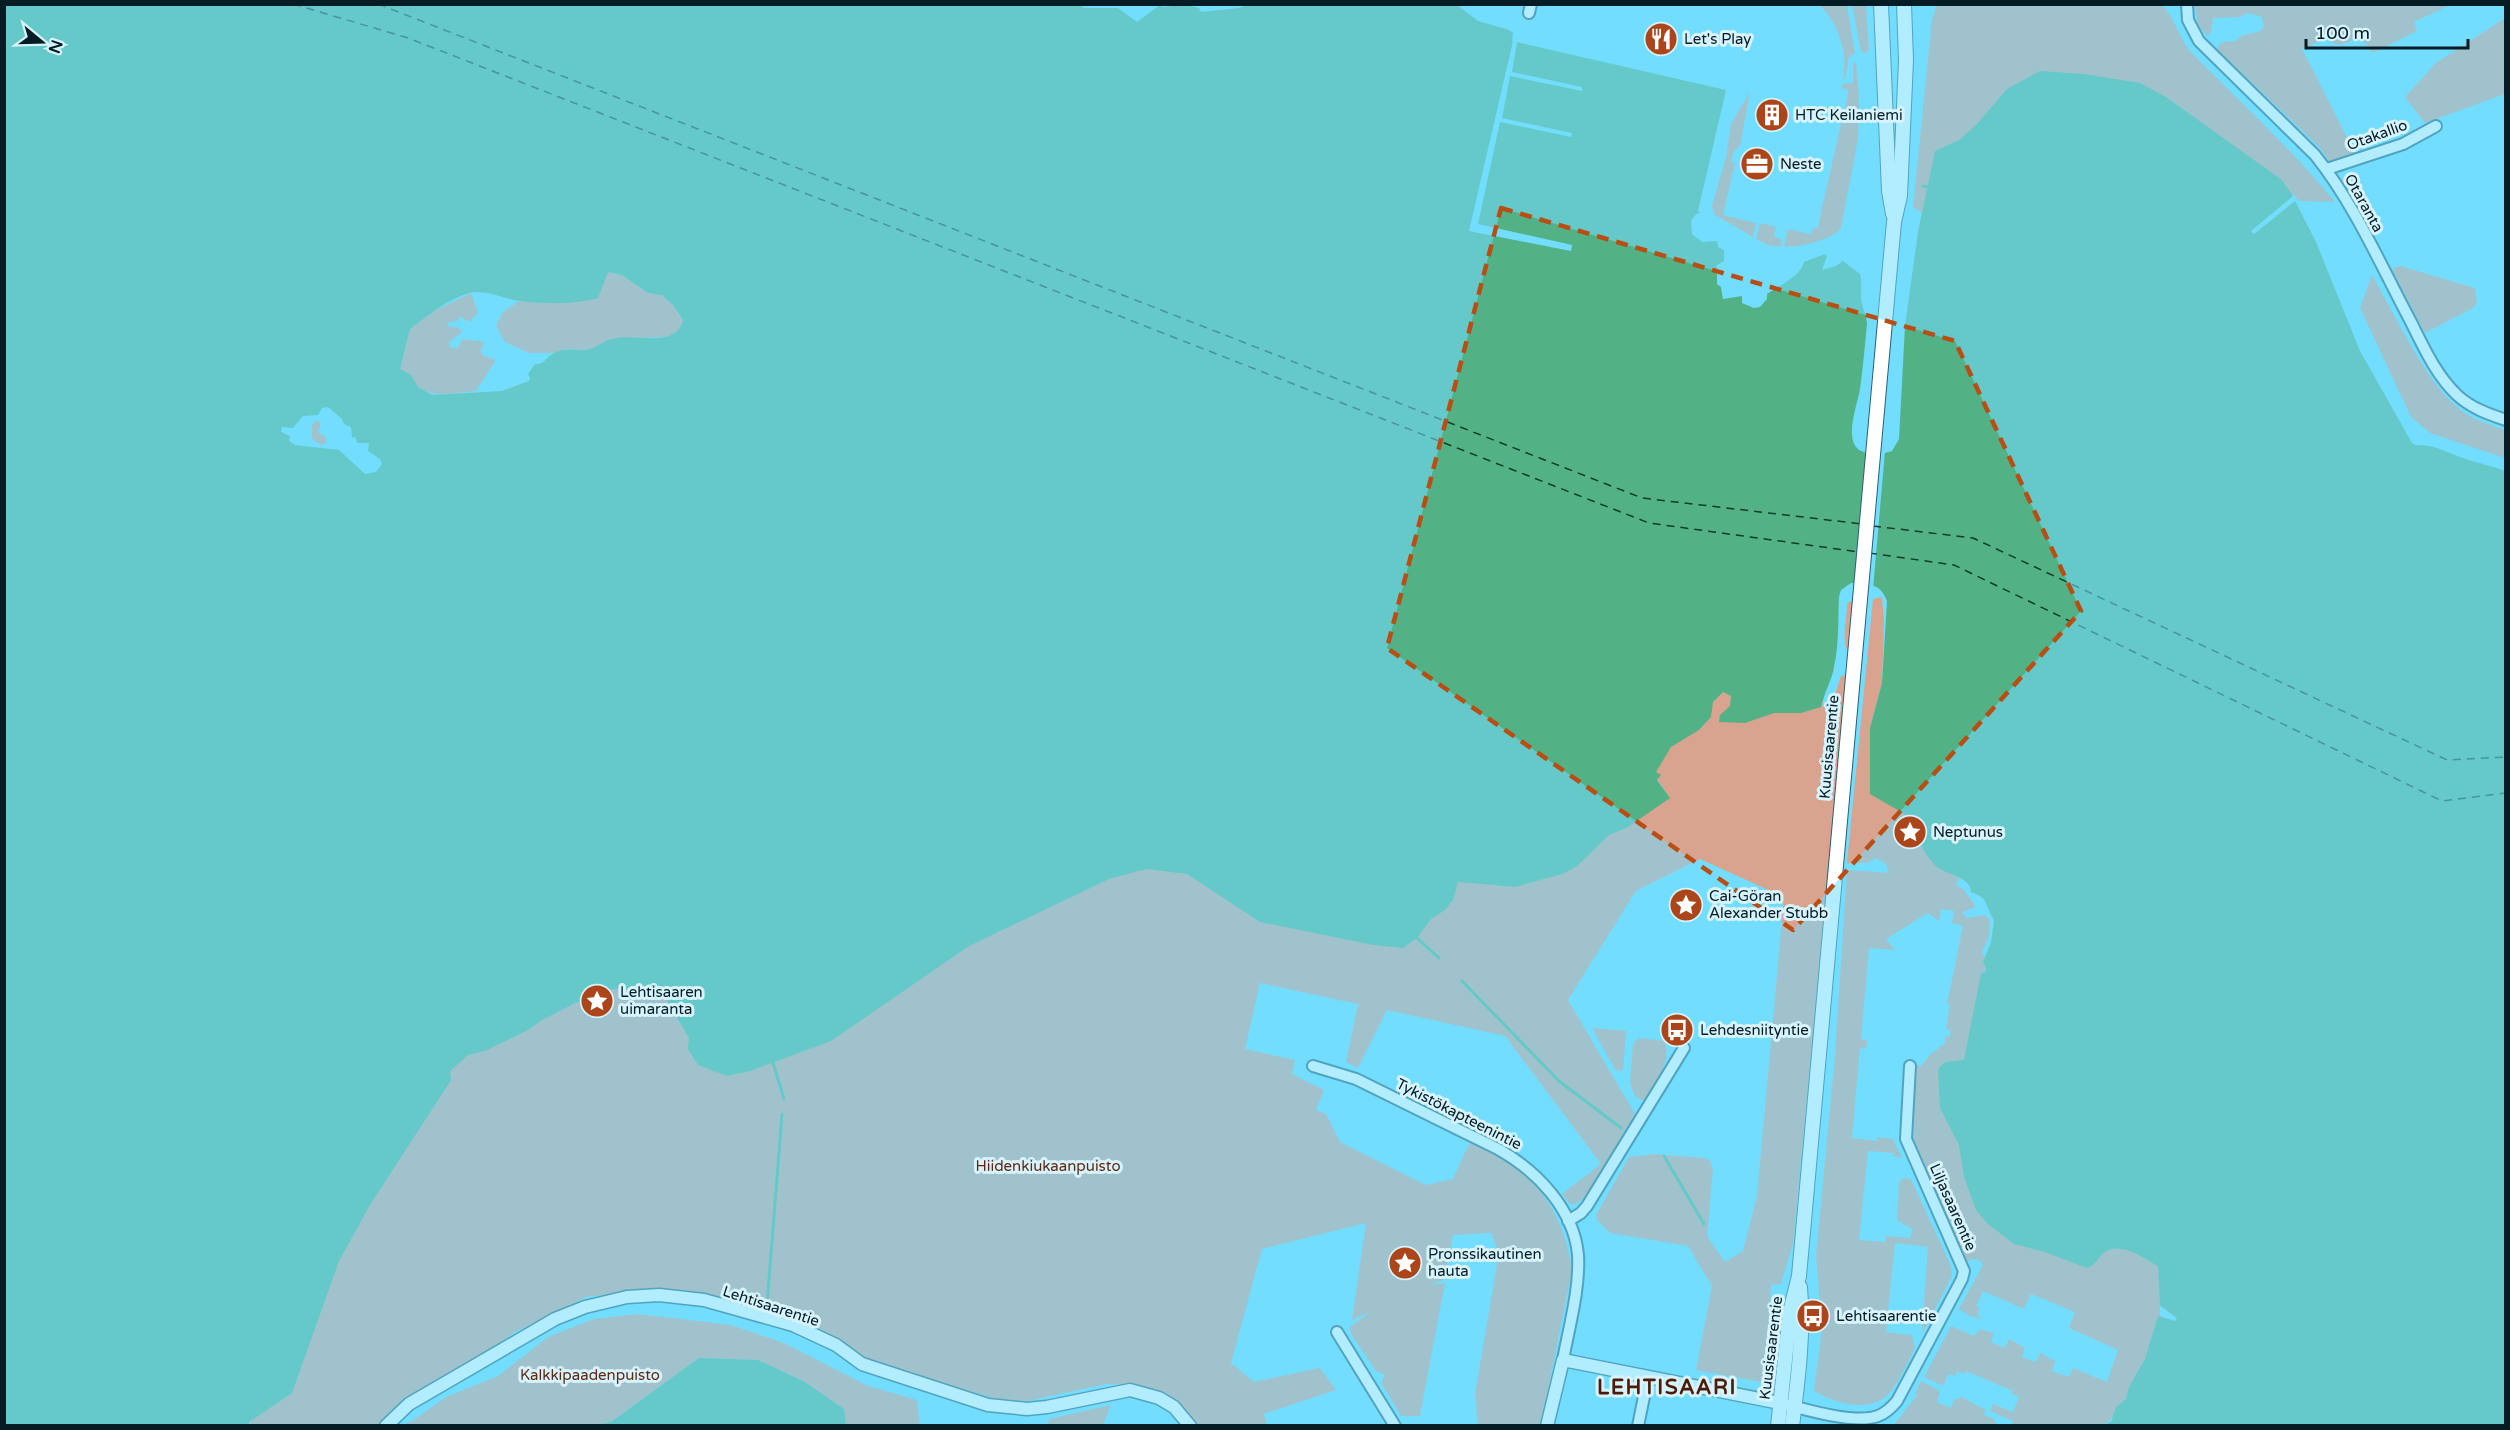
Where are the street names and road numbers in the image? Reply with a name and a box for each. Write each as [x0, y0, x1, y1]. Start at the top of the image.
street label: Otakallio [2344, 116, 2410, 154]
street label: Otaranta [2341, 171, 2387, 235]
street label: Kuusisaarentie [1815, 694, 1843, 800]
street label: Tykistökapteenintie [1393, 1075, 1525, 1153]
street label: Liljasaarentie [1926, 1161, 1980, 1253]
street label: Lehtisaarentie [720, 1282, 822, 1330]
street label: Kuusisaarentie [1756, 1295, 1786, 1401]

